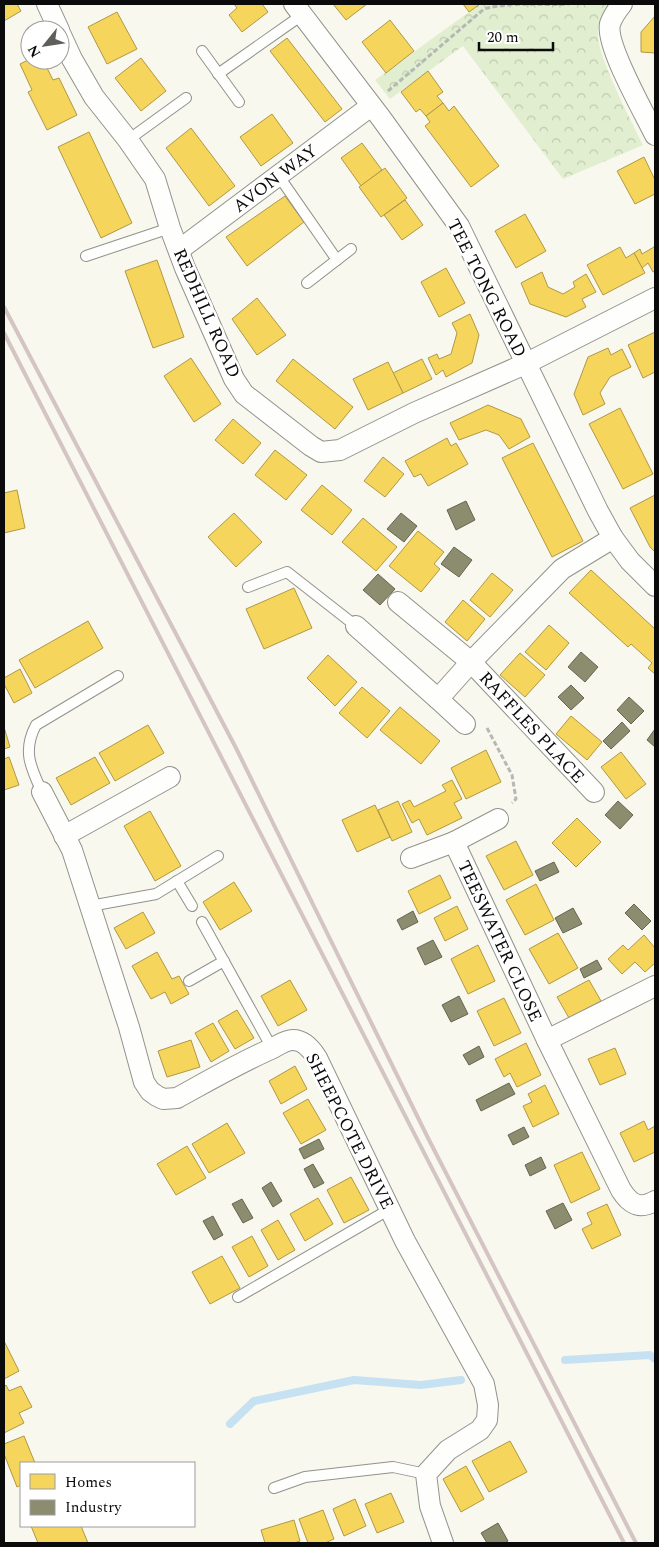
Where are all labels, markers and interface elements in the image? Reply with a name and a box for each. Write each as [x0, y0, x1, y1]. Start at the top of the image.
north arrow [20, 20, 70, 70]
scale bar [479, 20, 553, 52]
text: 20 m [487, 26, 519, 49]
text: N [22, 41, 46, 61]
street label: AVON WAY [227, 137, 323, 219]
street label: TEE TONG ROAD [440, 214, 533, 362]
street label: REDHILL ROAD [166, 244, 247, 382]
street label: RAFFLES PLACE [472, 665, 591, 789]
street label: TEESWATER CLOSE [450, 856, 549, 1026]
street label: SHEEPCOTE DRIVE [298, 1048, 401, 1214]
legend [20, 1462, 195, 1527]
text: Homes [65, 1471, 112, 1494]
text: Industry [65, 1496, 122, 1519]

